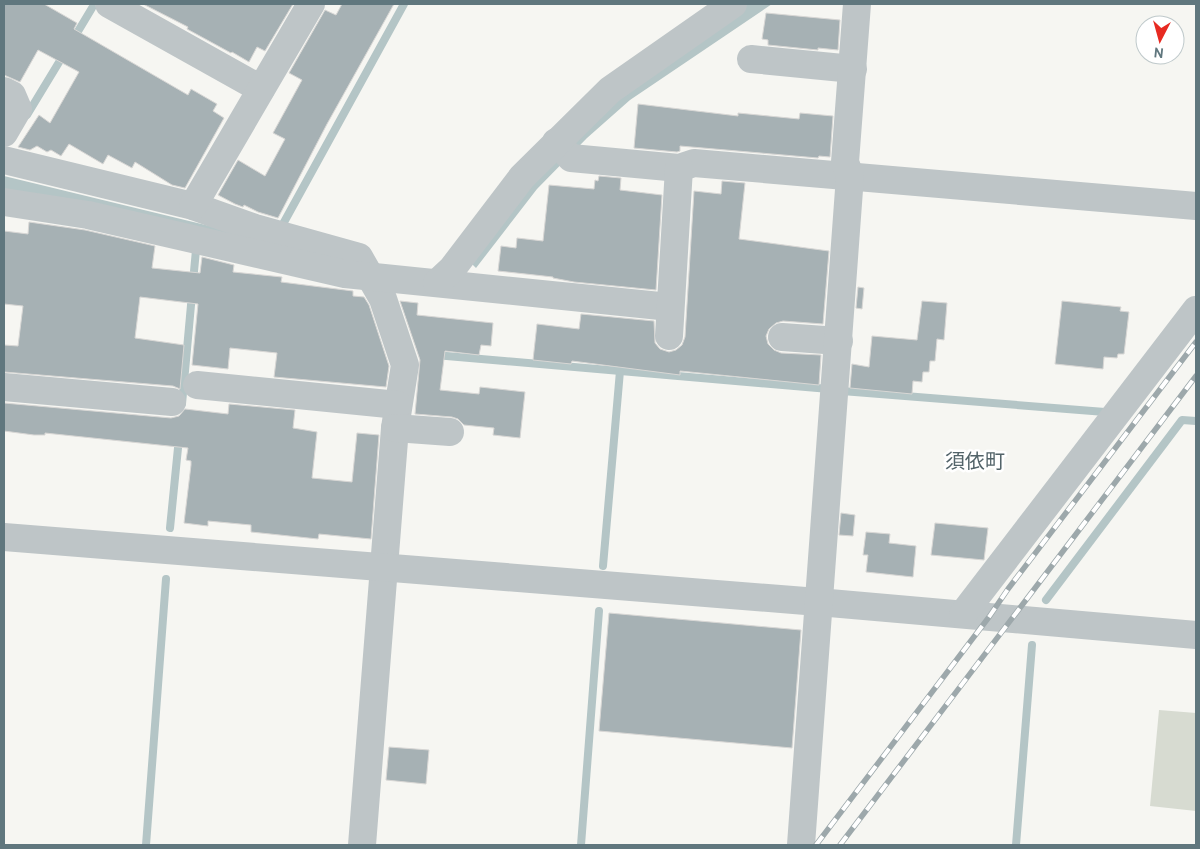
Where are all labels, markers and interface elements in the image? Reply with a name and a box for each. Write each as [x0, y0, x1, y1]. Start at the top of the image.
north arrow [1135, 15, 1185, 65]
text: N [1153, 42, 1165, 60]
district label: 須依町 [945, 450, 1005, 476]

